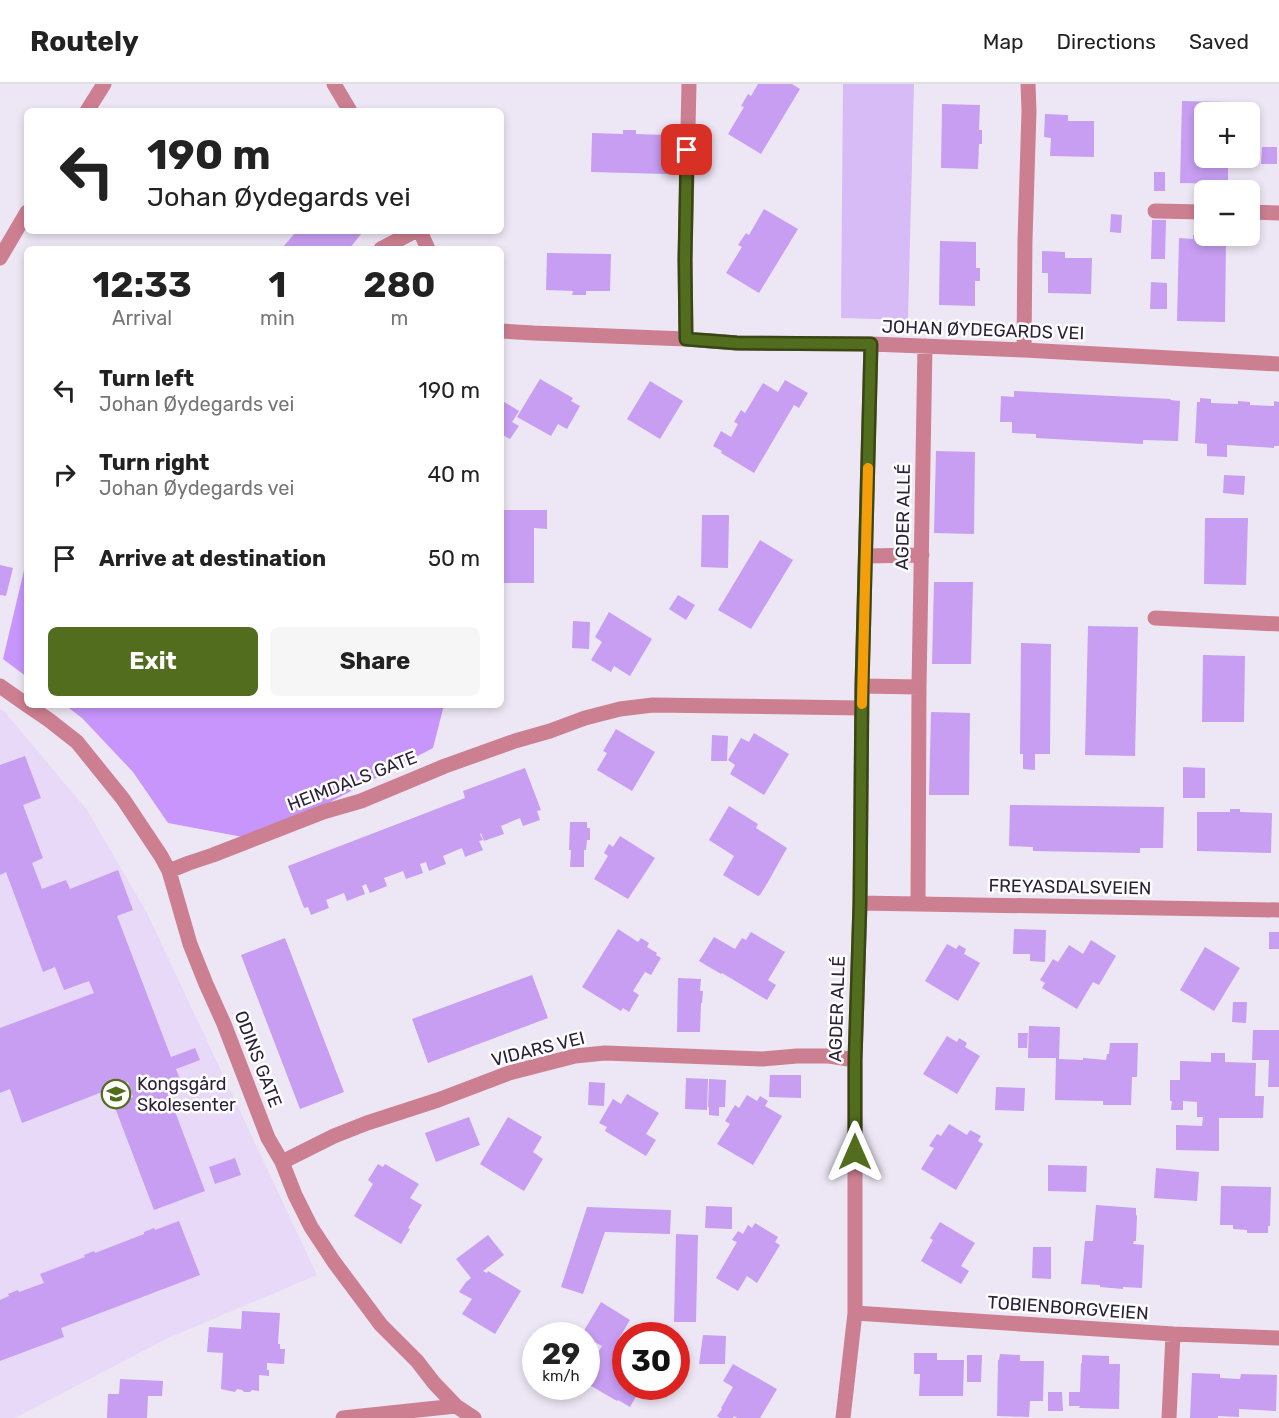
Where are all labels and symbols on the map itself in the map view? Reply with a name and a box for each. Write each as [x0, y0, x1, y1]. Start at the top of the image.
pin [661, 124, 712, 175]
street label: JOHAN ØYDEGARDS VEI [881, 315, 1085, 345]
street label: AGDER ALLÉ [891, 464, 915, 570]
street label: HEIMDALS GATE [284, 746, 420, 816]
street label: FREYASDALSVEIEN [988, 875, 1152, 899]
street label: AGDER ALLÉ [824, 955, 850, 1063]
street label: ODINS GATE [230, 1008, 286, 1110]
street label: VIDARS VEI [489, 1027, 587, 1071]
place label: Kongsgård Skolesenter [137, 1073, 236, 1116]
school or university icon: Kongsgård Skolesenter [100, 1078, 132, 1110]
position arrow [823, 1120, 887, 1184]
street label: TOBIENBORGVEIEN [987, 1291, 1149, 1325]
speed limit sign: 30 [612, 1322, 690, 1400]

